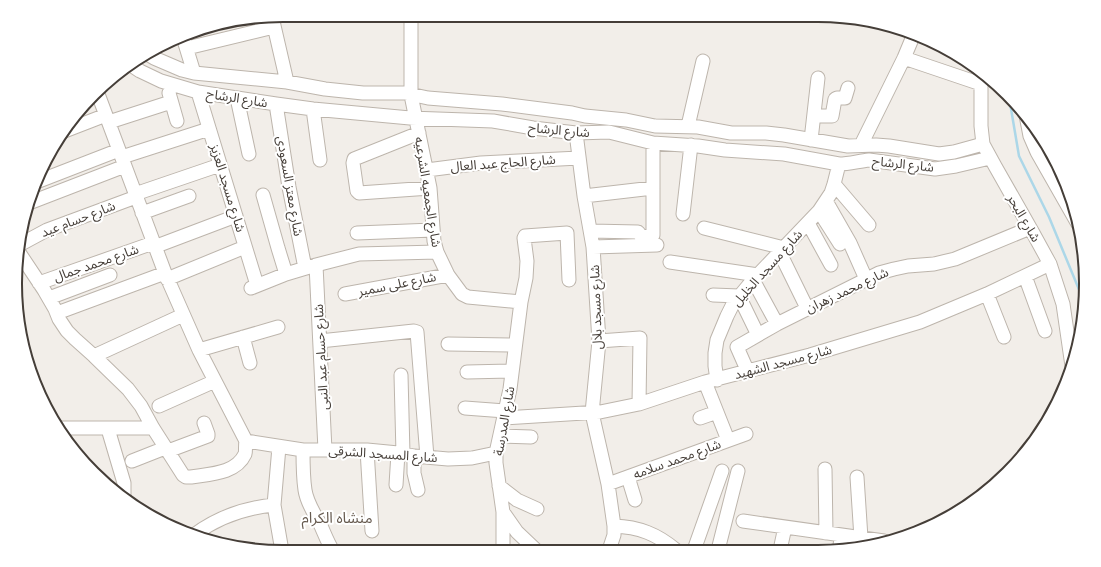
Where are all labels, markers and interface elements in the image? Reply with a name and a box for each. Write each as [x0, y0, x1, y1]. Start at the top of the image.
street label: شارع الرشاح [205, 86, 269, 113]
street label: شارع الرشاح [527, 120, 590, 143]
street label: شارع معتز السعودى [271, 135, 306, 238]
street label: شارع الجمعيه الشرعيه [409, 136, 444, 249]
street label: شارع مسجد العزيز [204, 141, 249, 235]
street label: شارع الحاج عبد العال [450, 152, 556, 177]
street label: شارع الرشاح [871, 153, 935, 178]
street label: شارع البحر [1001, 191, 1044, 246]
street label: شارع حسام عيد [39, 198, 118, 243]
street label: شارع مسجد الخليل [729, 227, 807, 311]
street label: شارع محمد جمال [51, 241, 141, 287]
street label: شارع مسجد بلال [587, 264, 608, 350]
street label: شارع محمد زهران [803, 264, 892, 318]
street label: شارع على سمير [356, 269, 438, 302]
street label: شارع حسام عبد النبى [311, 303, 334, 410]
street label: شارع مسجد الشهيد [733, 342, 834, 385]
street label: شارع المدرسة [491, 385, 520, 457]
street label: شارع محمد سلامه [631, 436, 724, 485]
street label: شارع المسجد الشرقى [328, 443, 438, 468]
district label: منشاه الكرام [301, 509, 373, 529]

